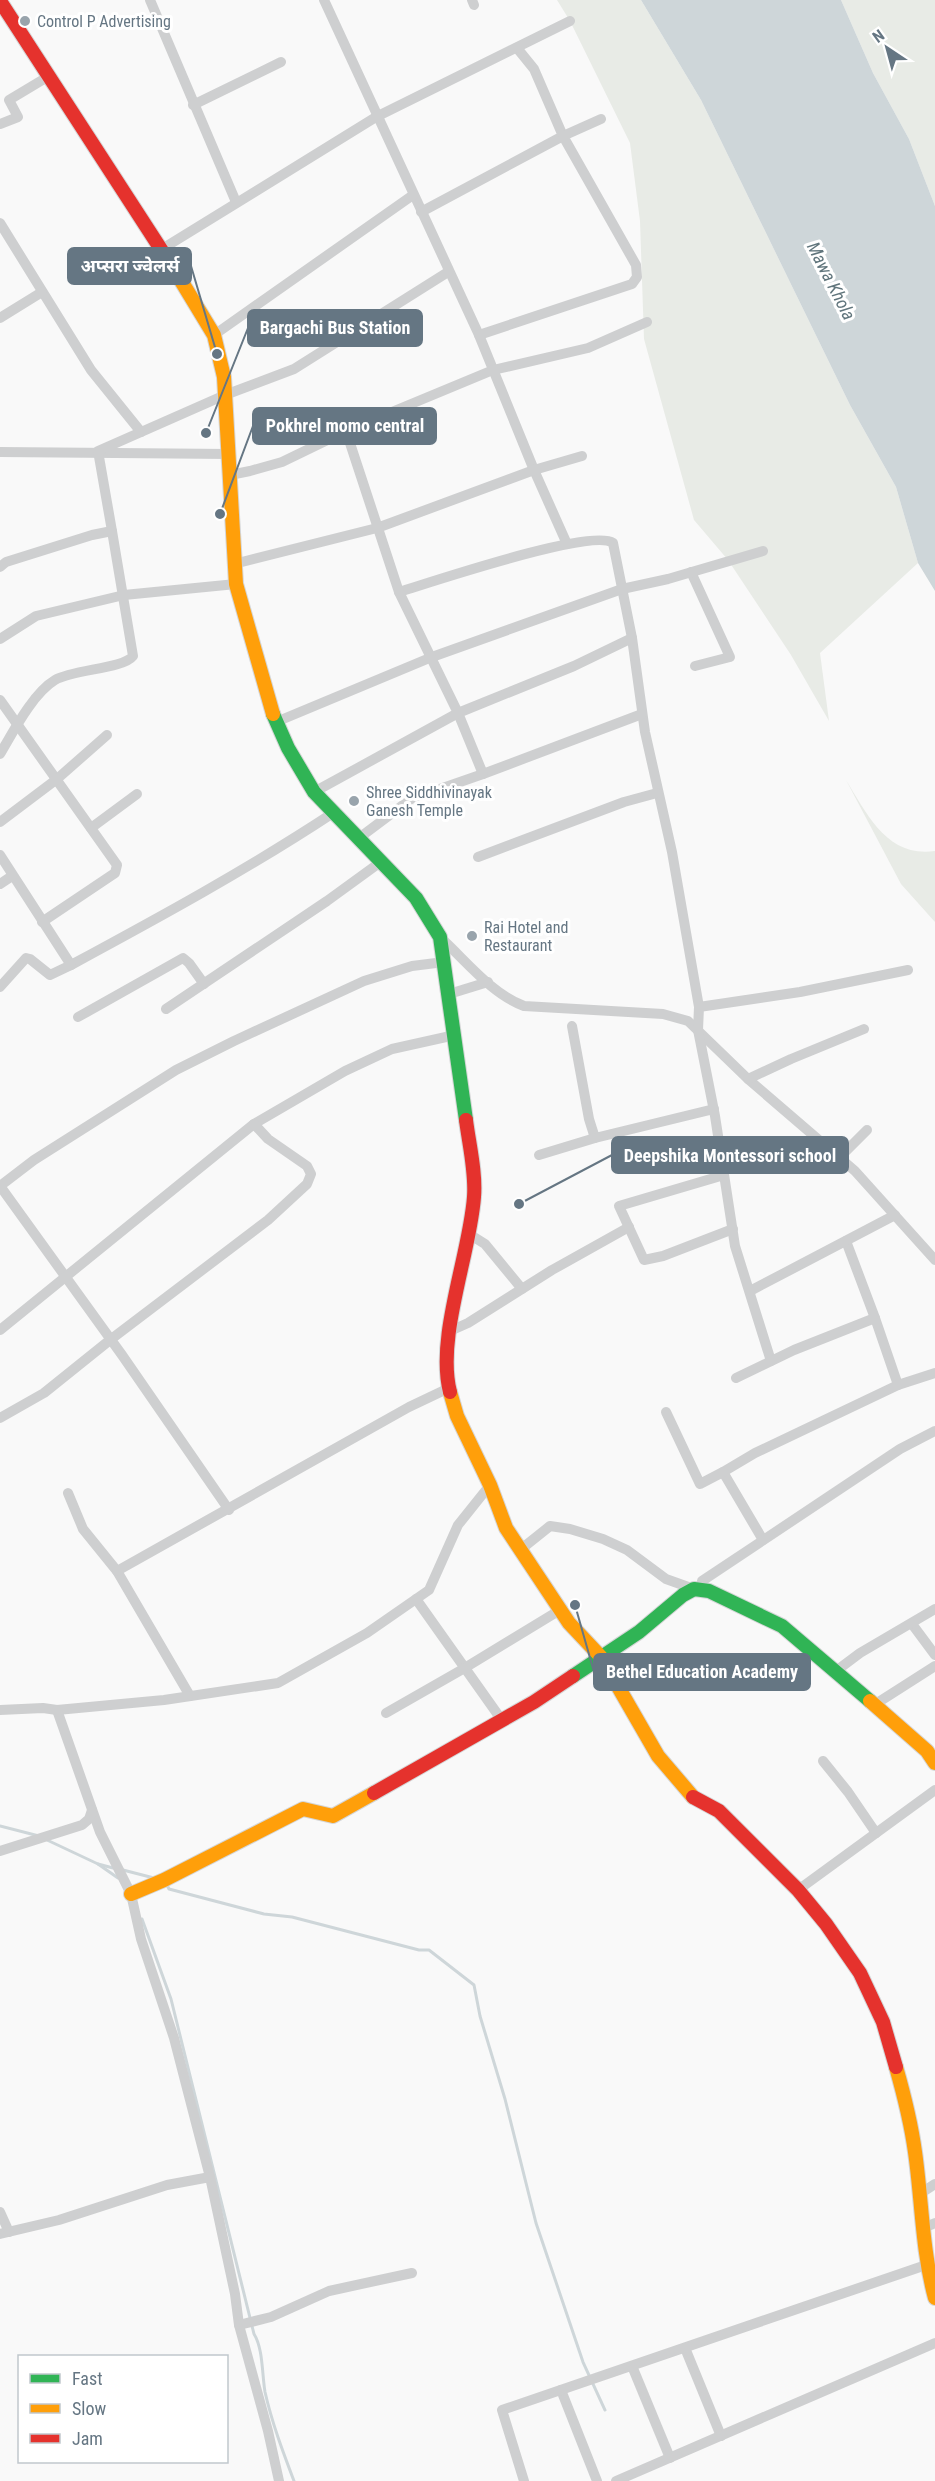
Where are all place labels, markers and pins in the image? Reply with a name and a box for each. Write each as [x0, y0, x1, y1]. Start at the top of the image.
place label: Control P Advertising [37, 12, 171, 31]
marker: Control P Advertising [18, 14, 32, 28]
callout: अप्सरा ज्वेलर्स [68, 248, 191, 284]
callout: Bargachi Bus Station [248, 310, 422, 346]
callout: Pokhrel momo central [253, 408, 436, 444]
place label: Shree Siddhivinayak Ganesh Temple [366, 783, 493, 820]
marker: Shree Siddhivinayak Ganesh Temple [347, 794, 361, 808]
place label: Rai Hotel and Restaurant [484, 918, 568, 955]
marker: Rai Hotel and Restaurant [465, 929, 479, 943]
callout: Deepshika Montessori school [612, 1137, 848, 1173]
callout: Bethel Education Academy [594, 1654, 810, 1690]

